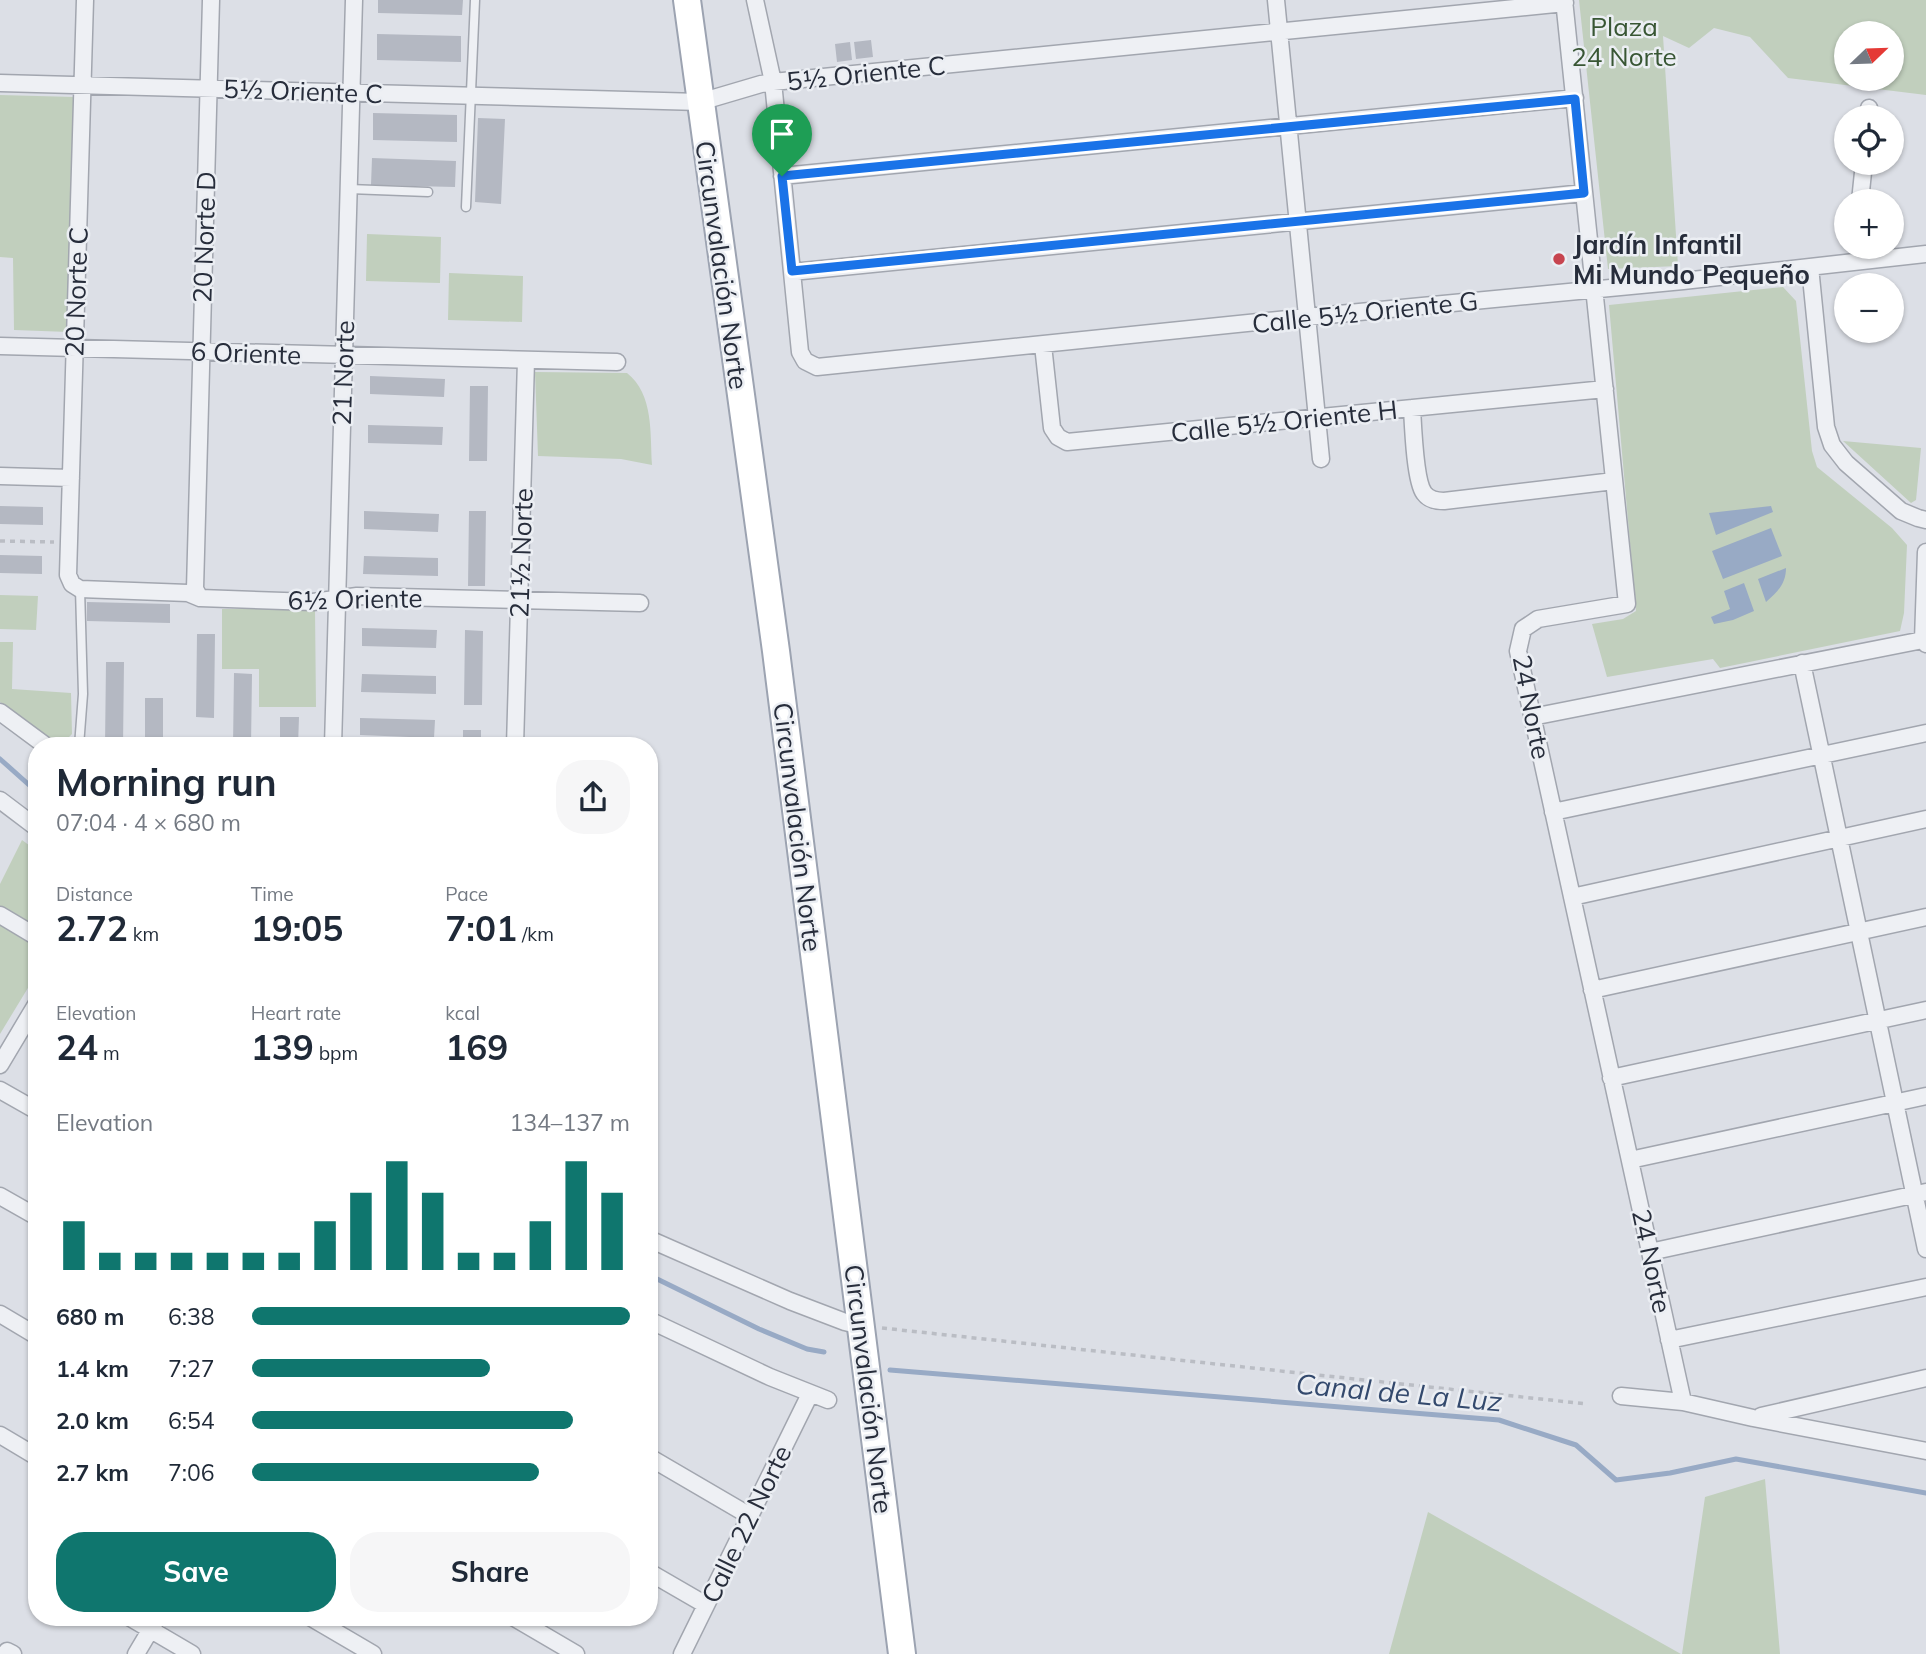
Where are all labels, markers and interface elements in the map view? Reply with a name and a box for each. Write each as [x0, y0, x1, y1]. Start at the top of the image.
park label: Plaza 24 Norte [1571, 10, 1677, 73]
north arrow [1834, 21, 1904, 91]
map controls [1834, 21, 1904, 343]
street label: 5½ Oriente C [785, 48, 947, 98]
street label: 5½ Oriente C [223, 72, 383, 110]
pin [752, 104, 812, 176]
button: locate [1834, 105, 1904, 175]
icon: arrive [763, 115, 801, 153]
street label: Circunvalación Norte [688, 139, 756, 391]
street label: 20 Norte D [185, 171, 223, 303]
button: + [1834, 189, 1904, 259]
street label: 20 Norte C [57, 226, 95, 358]
place label: Jardín Infantil Mi Mundo Pequeño [1573, 228, 1810, 291]
marker: Jardín Infantil Mi Mundo Pequeño [1551, 251, 1567, 267]
button: − [1834, 273, 1904, 343]
street label: Calle 5½ Oriente G [1250, 284, 1480, 340]
street label: 21 Norte [325, 320, 361, 426]
street label: 6 Oriente [190, 335, 302, 371]
street label: Calle 5½ Oriente H [1169, 393, 1399, 449]
street label: 21½ Norte [502, 487, 540, 619]
street label: 6½ Oriente [287, 581, 423, 617]
street label: 24 Norte [1506, 652, 1558, 762]
street label: Circunvalación Norte [766, 701, 830, 953]
text: Morning run [56, 758, 277, 806]
button: share [556, 760, 630, 834]
text: 07:04 · 4 × 680 m [56, 808, 241, 837]
text: Distance [56, 882, 133, 906]
text: Time [251, 882, 294, 906]
text: Pace [445, 882, 488, 906]
text: 2.72 [56, 906, 128, 950]
text: 19:05 [251, 906, 343, 950]
text: 7:01 [445, 906, 517, 950]
text: km [128, 922, 159, 946]
text: /km [517, 922, 554, 946]
text: Elevation [56, 1001, 136, 1025]
text: Heart rate [251, 1001, 341, 1025]
text: kcal [445, 1001, 480, 1025]
text: 24 [56, 1025, 98, 1069]
text: 139 [251, 1025, 314, 1069]
text: 169 [445, 1025, 508, 1069]
text: m [98, 1041, 120, 1065]
text: bpm [314, 1041, 358, 1065]
text: Elevation [56, 1108, 153, 1137]
text: 134–137 m [509, 1108, 630, 1137]
street label: 24 Norte [1625, 1206, 1679, 1316]
street label: Circunvalación Norte [837, 1263, 901, 1515]
text: 680 m [56, 1302, 124, 1331]
text: 6:38 [168, 1302, 215, 1331]
text: 1.4 km [56, 1354, 129, 1383]
text: 7:27 [168, 1354, 215, 1383]
water label: Canal de La Luz [1294, 1366, 1504, 1418]
text: 2.0 km [56, 1406, 129, 1435]
text: 6:54 [168, 1406, 215, 1435]
street label: Calle 22 Norte [694, 1440, 798, 1608]
text: 2.7 km [56, 1458, 129, 1487]
text: 7:06 [168, 1458, 215, 1487]
button: Save [56, 1532, 336, 1612]
button: Share [350, 1532, 630, 1612]

